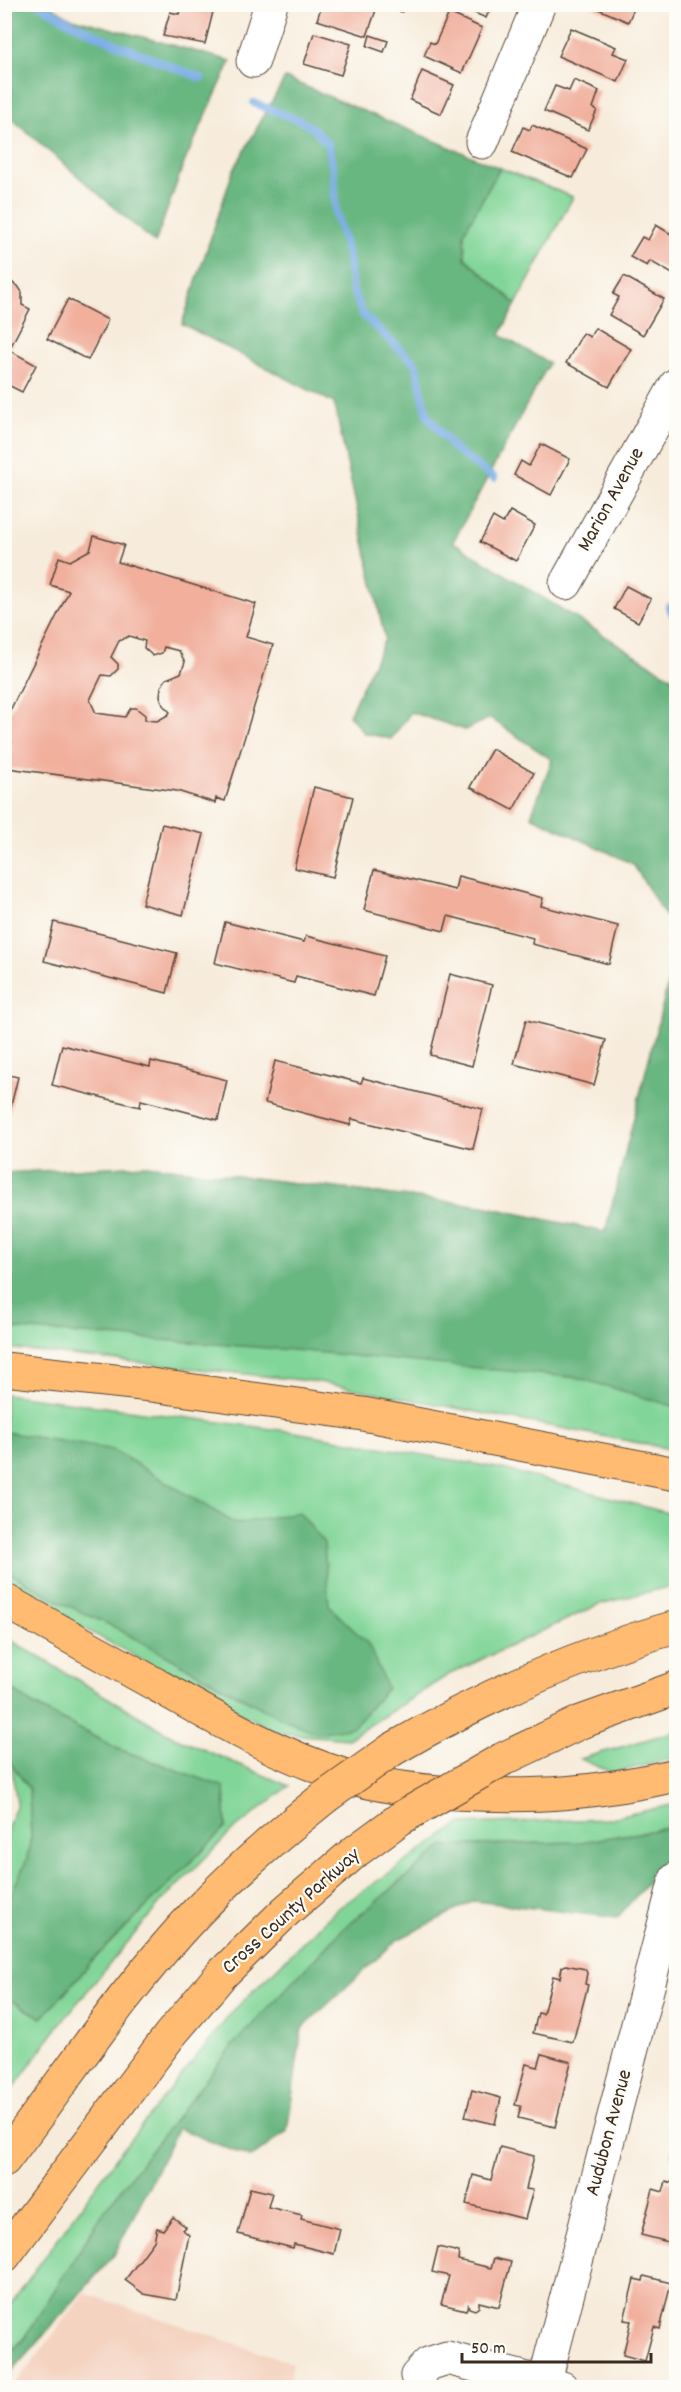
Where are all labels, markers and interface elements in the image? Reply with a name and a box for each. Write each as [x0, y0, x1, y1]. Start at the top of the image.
street label: Marion Avenue [571, 442, 653, 558]
street label: Cross County Parkway [216, 1841, 368, 1982]
street label: Audubon Avenue [579, 2066, 641, 2200]
scale bar [462, 2326, 651, 2364]
text: 50 m [471, 2337, 506, 2362]

